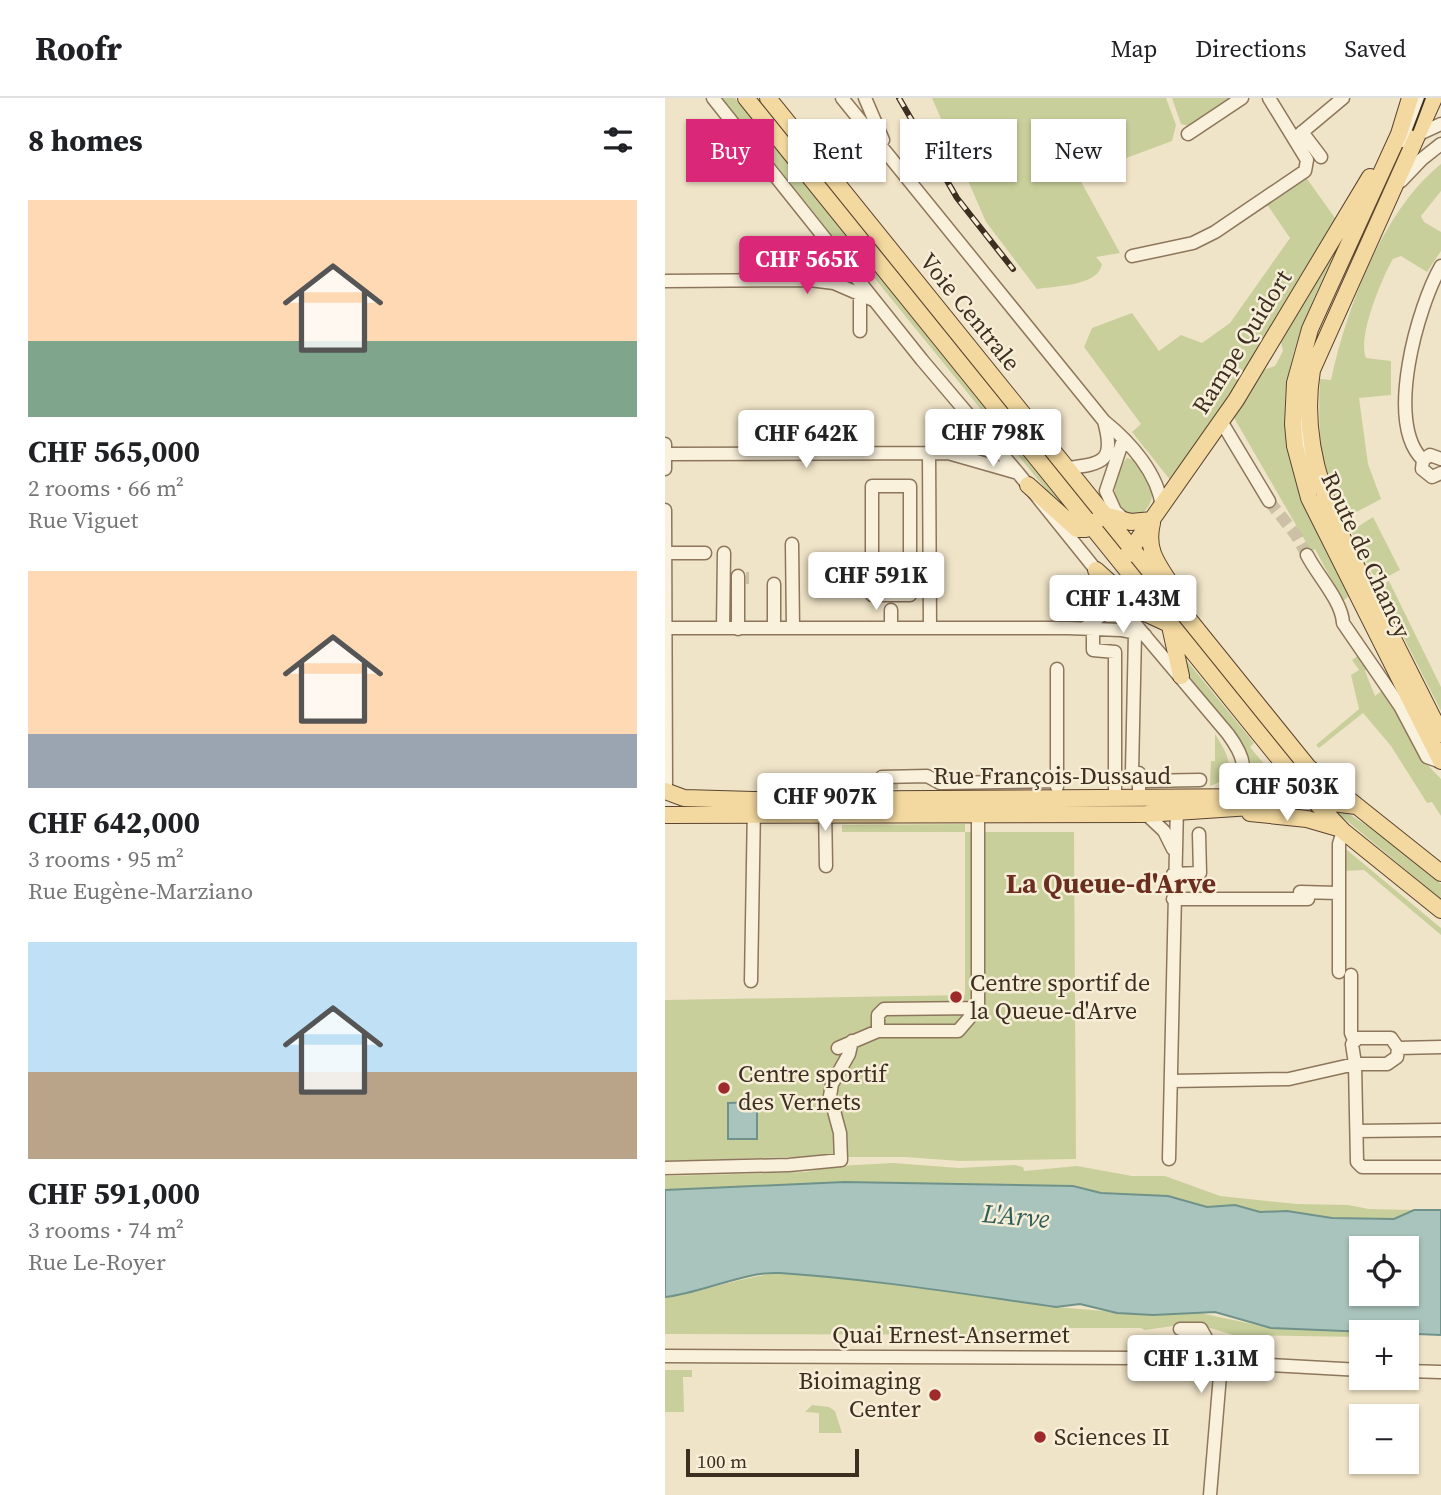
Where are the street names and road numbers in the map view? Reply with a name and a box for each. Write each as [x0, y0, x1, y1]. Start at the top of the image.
street label: Voie Centrale [912, 245, 1028, 378]
street label: Rampe Quidort [1184, 263, 1299, 420]
street label: Route de Chancy [1314, 466, 1420, 644]
street label: Rue François-Dussaud [933, 759, 1172, 792]
street label: Quai Ernest-Ansermet [832, 1318, 1070, 1351]

